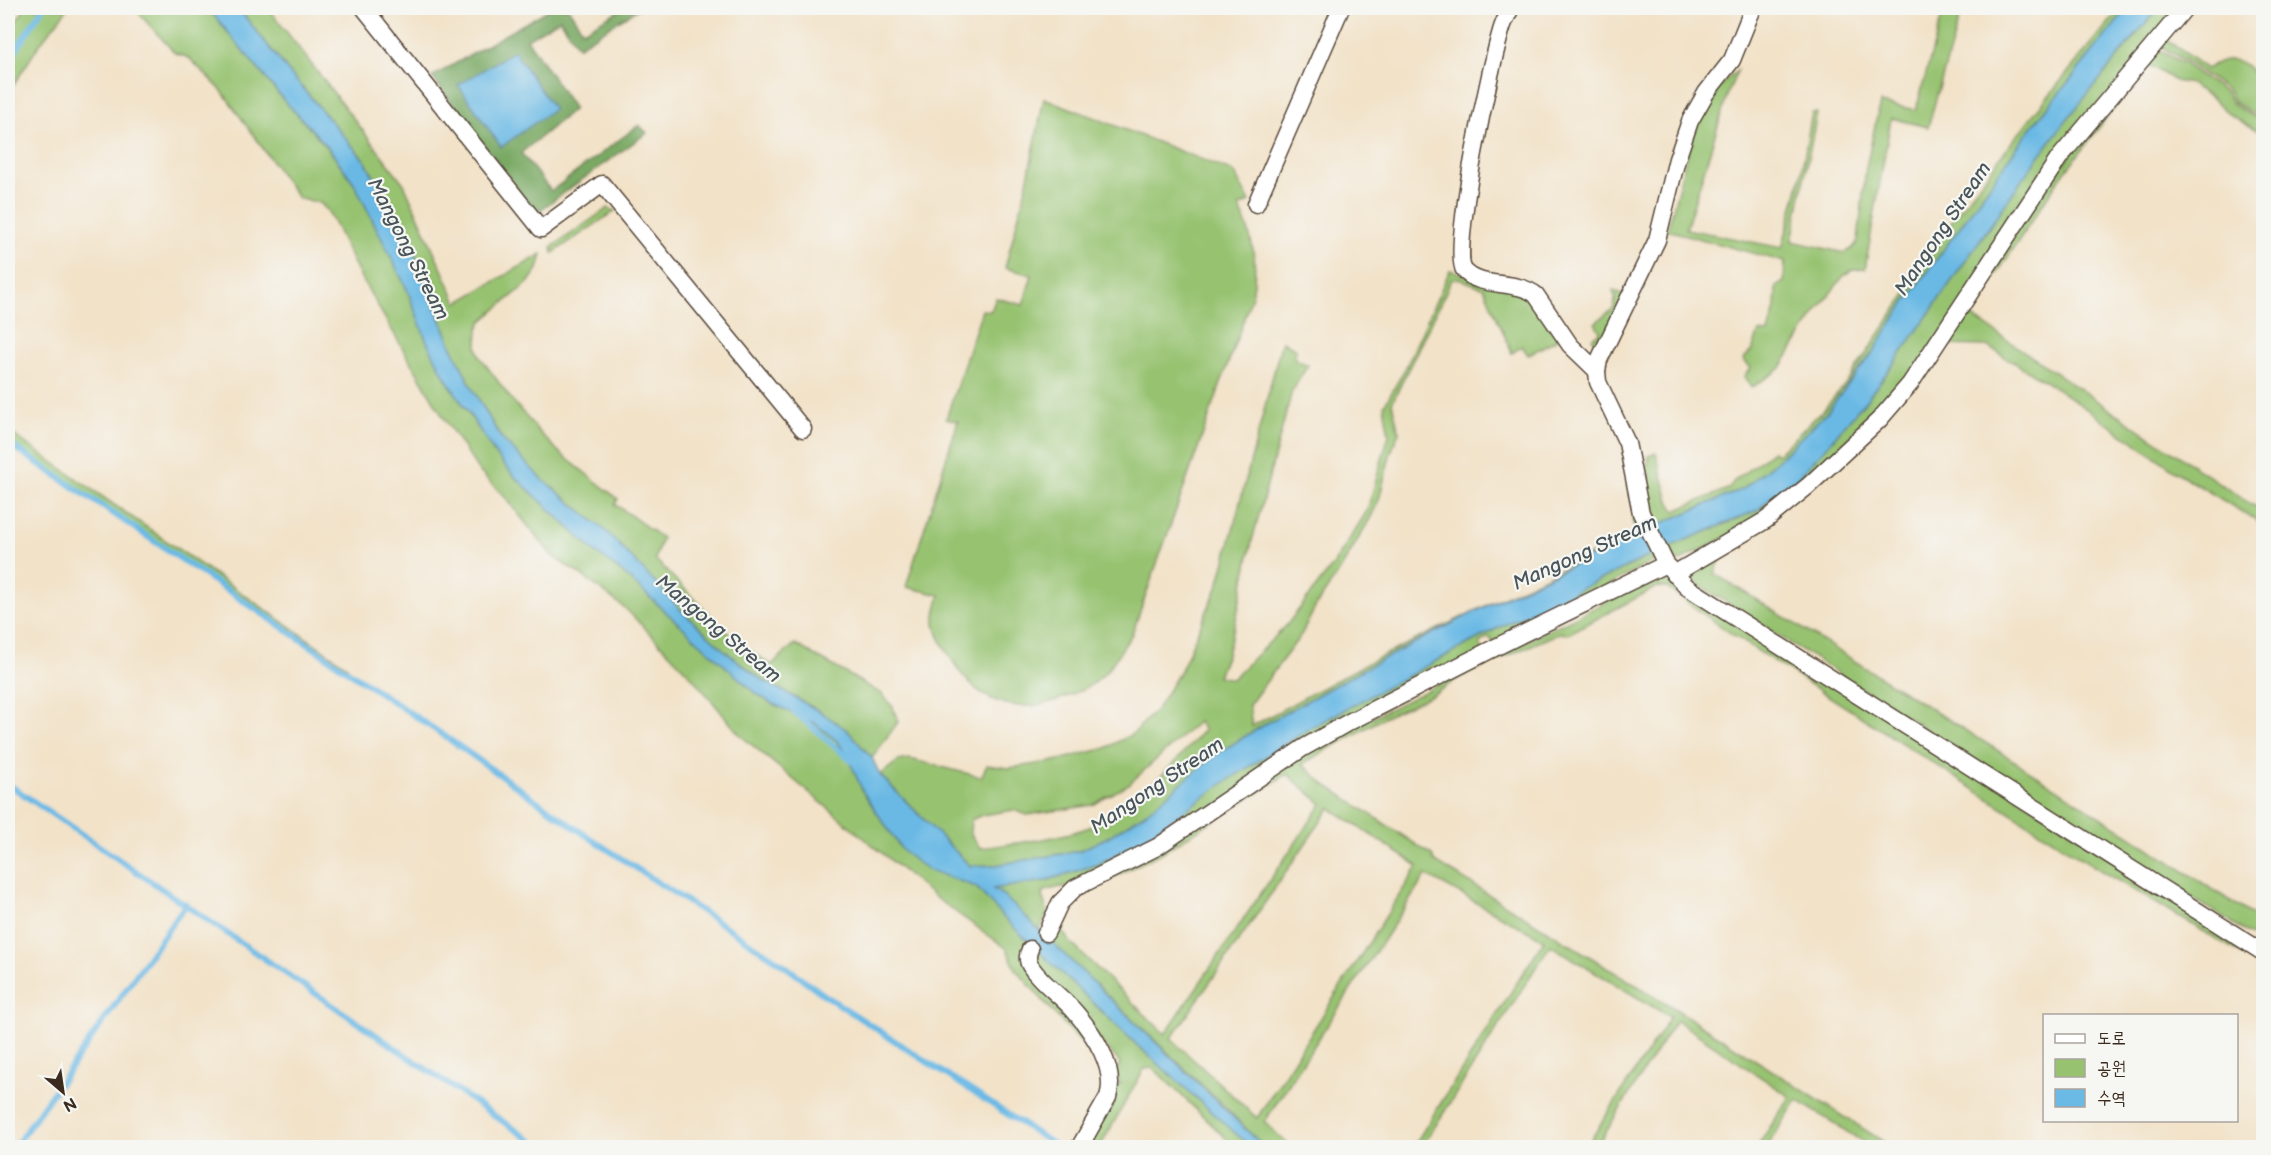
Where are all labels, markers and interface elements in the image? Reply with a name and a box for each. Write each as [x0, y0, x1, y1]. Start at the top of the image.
water label: Mangong Stream [1889, 158, 1997, 300]
water label: Mangong Stream [362, 174, 454, 324]
water label: Mangong Stream [1509, 510, 1661, 596]
water label: Mangong Stream [651, 570, 785, 688]
water label: Mangong Stream [1086, 732, 1228, 840]
legend [2043, 1014, 2238, 1122]
text: 도로 [2097, 1028, 2126, 1049]
text: 공원 [2097, 1058, 2126, 1079]
north arrow [33, 1062, 93, 1122]
text: 수역 [2097, 1088, 2126, 1109]
text: N [60, 1093, 79, 1115]

